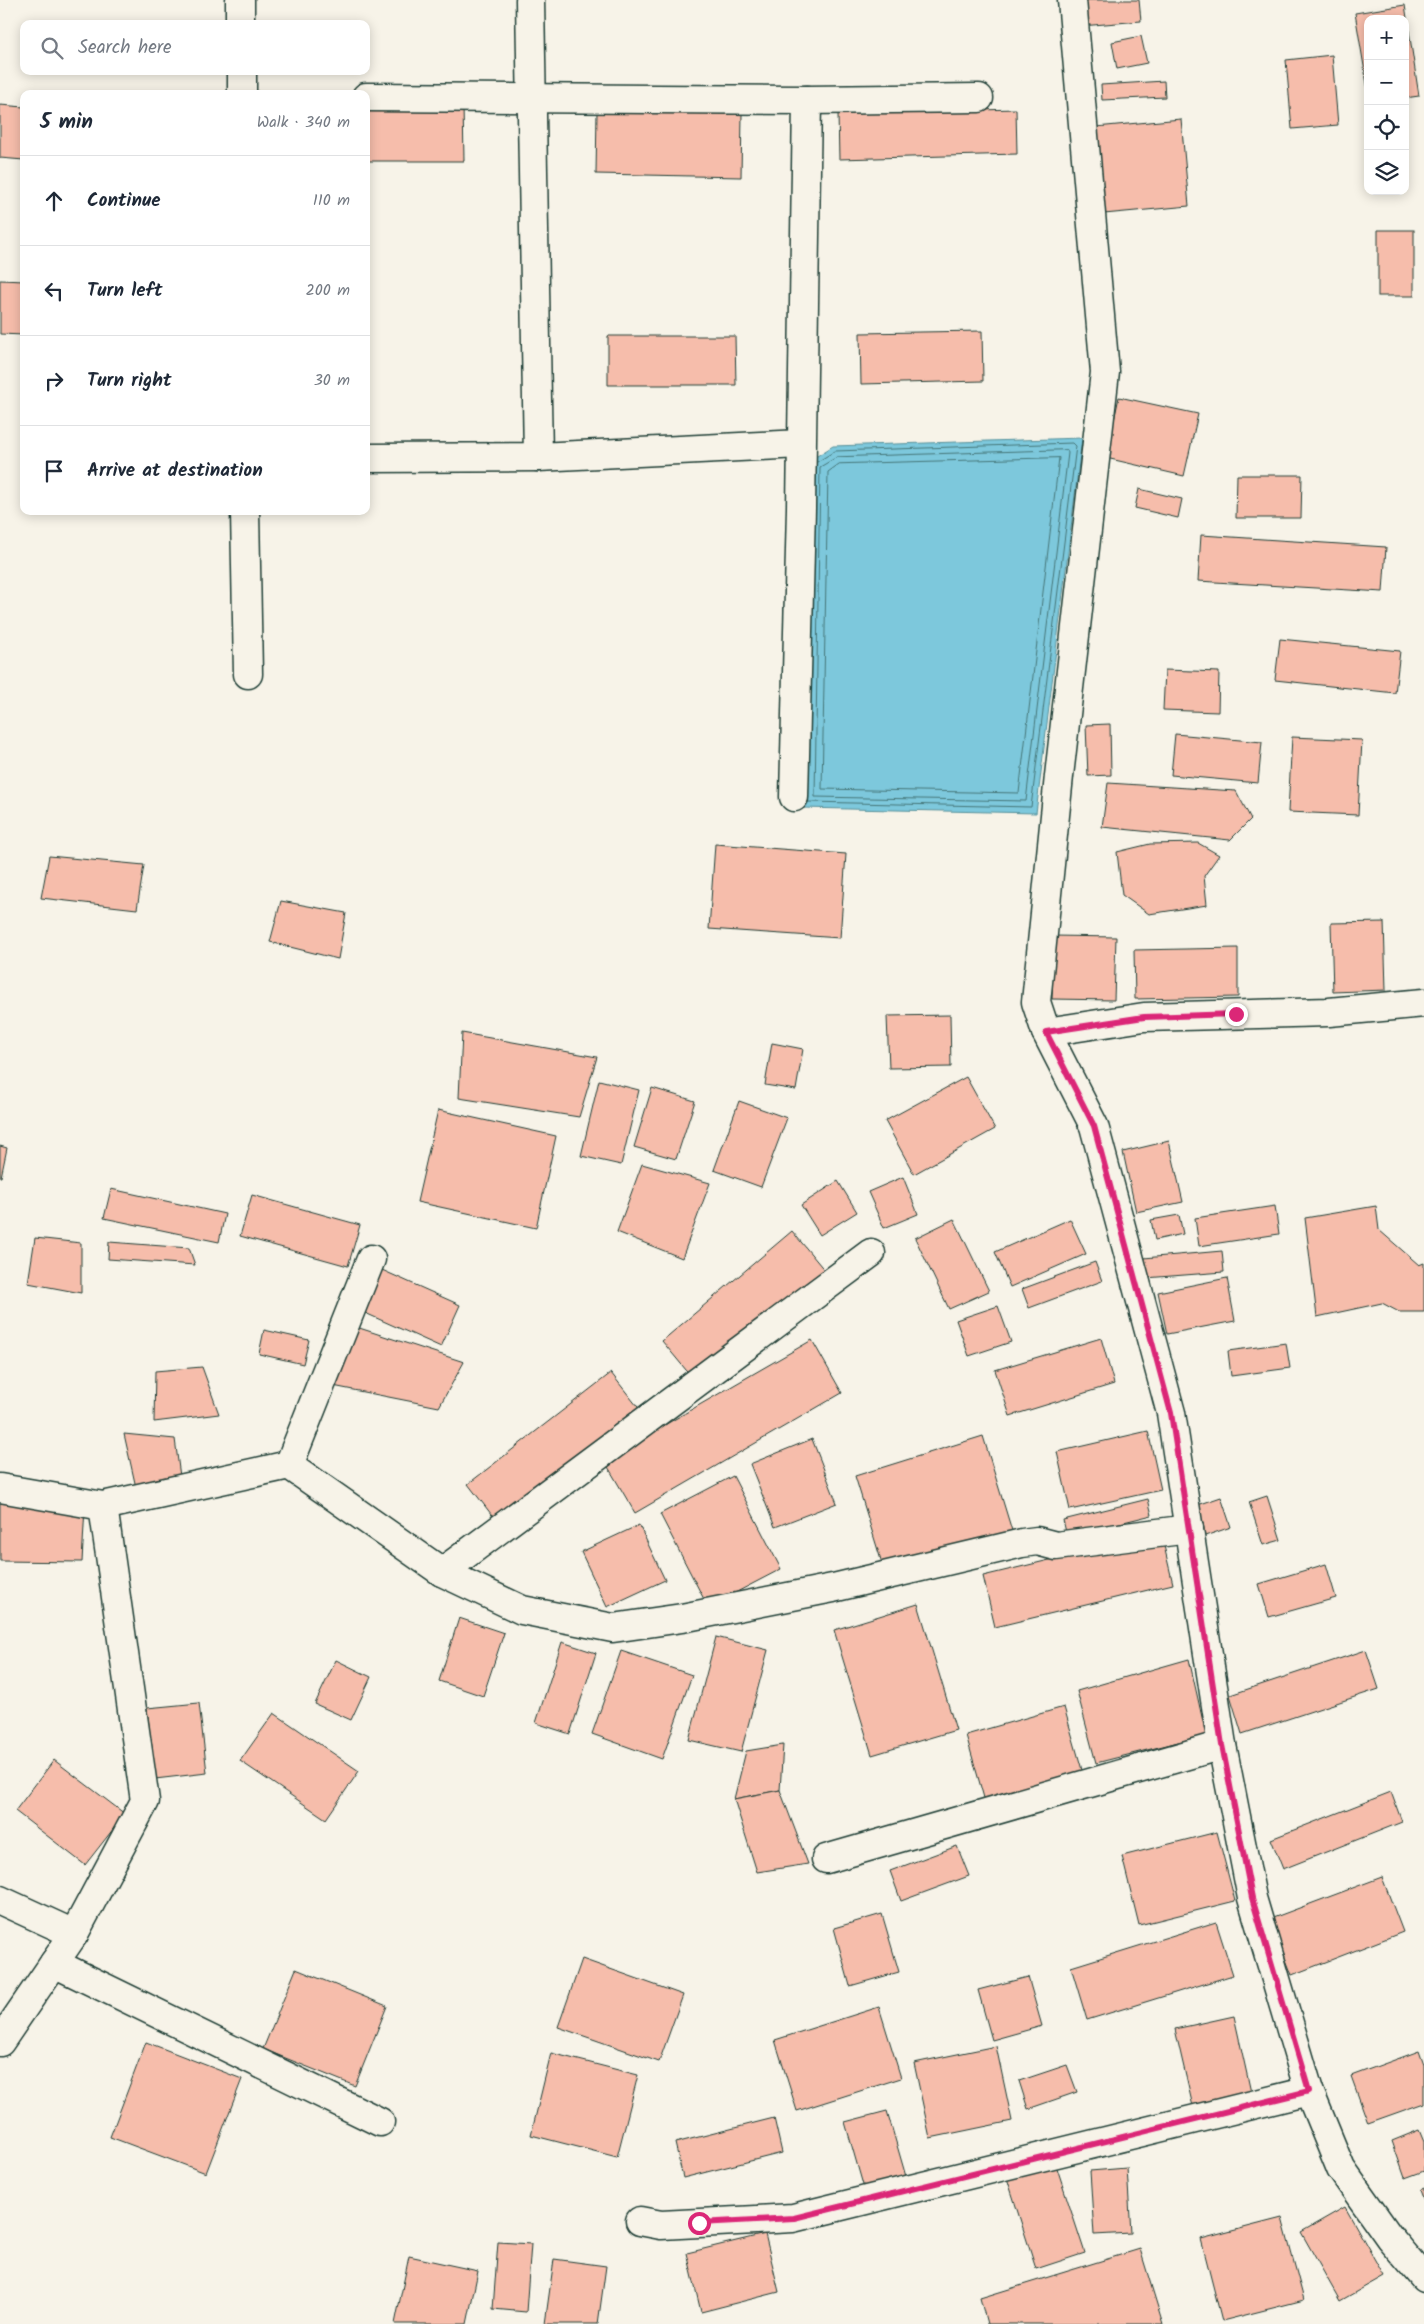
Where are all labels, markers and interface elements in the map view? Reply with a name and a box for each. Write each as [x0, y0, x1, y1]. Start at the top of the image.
map controls [1364, 15, 1409, 195]
button: + [1364, 15, 1409, 60]
search box [20, 20, 370, 75]
text: Search here [78, 33, 172, 63]
icon: search [38, 34, 66, 62]
button: − [1364, 60, 1409, 105]
button: locate [1364, 105, 1409, 150]
text: 5 min [40, 106, 93, 139]
text: Walk · 340 m [257, 110, 350, 135]
button: layers [1364, 150, 1409, 195]
text: Continue [87, 186, 160, 216]
icon: ahead [40, 187, 68, 215]
text: 110 m [313, 188, 350, 213]
text: Turn left [87, 276, 162, 306]
icon: left [40, 277, 68, 305]
text: 200 m [306, 278, 350, 303]
text: Turn right [87, 366, 172, 396]
icon: right [40, 367, 68, 395]
text: 30 m [314, 368, 350, 393]
text: Arrive at destination [87, 456, 263, 486]
icon: arrive [40, 457, 68, 485]
route end [1225, 1003, 1248, 1026]
route start [688, 2212, 711, 2235]

